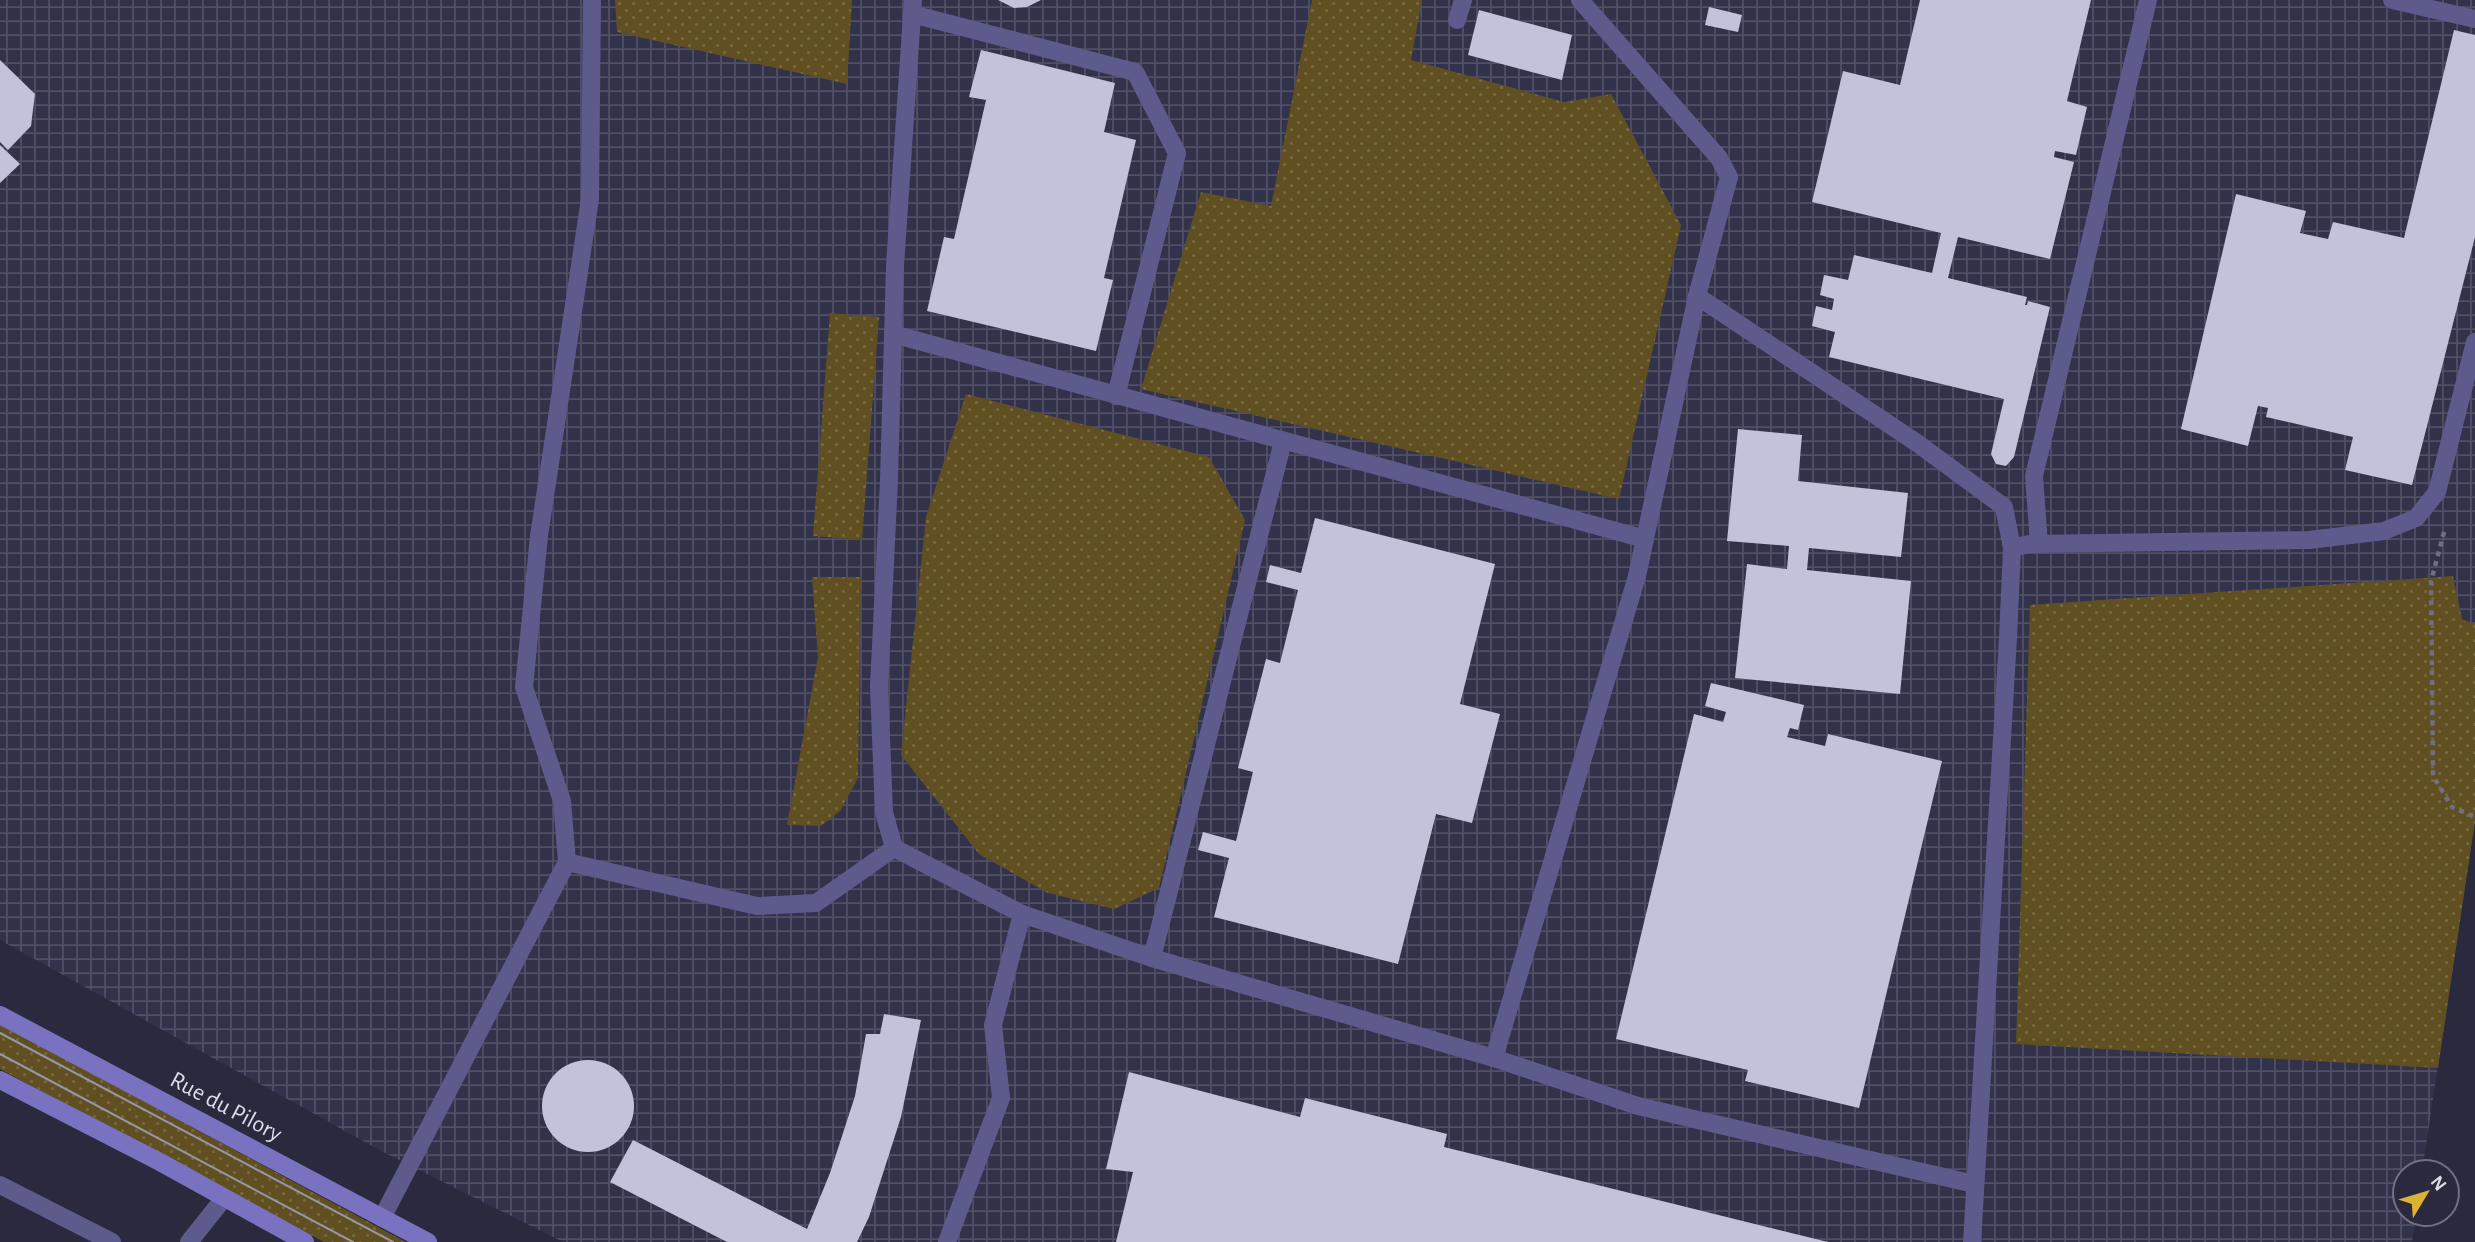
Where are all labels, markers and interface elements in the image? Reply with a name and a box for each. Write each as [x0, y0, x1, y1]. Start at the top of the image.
street label: Rue du Pilory [166, 1068, 286, 1146]
north arrow [2391, 1158, 2461, 1228]
text: N [2427, 1172, 2450, 1195]

